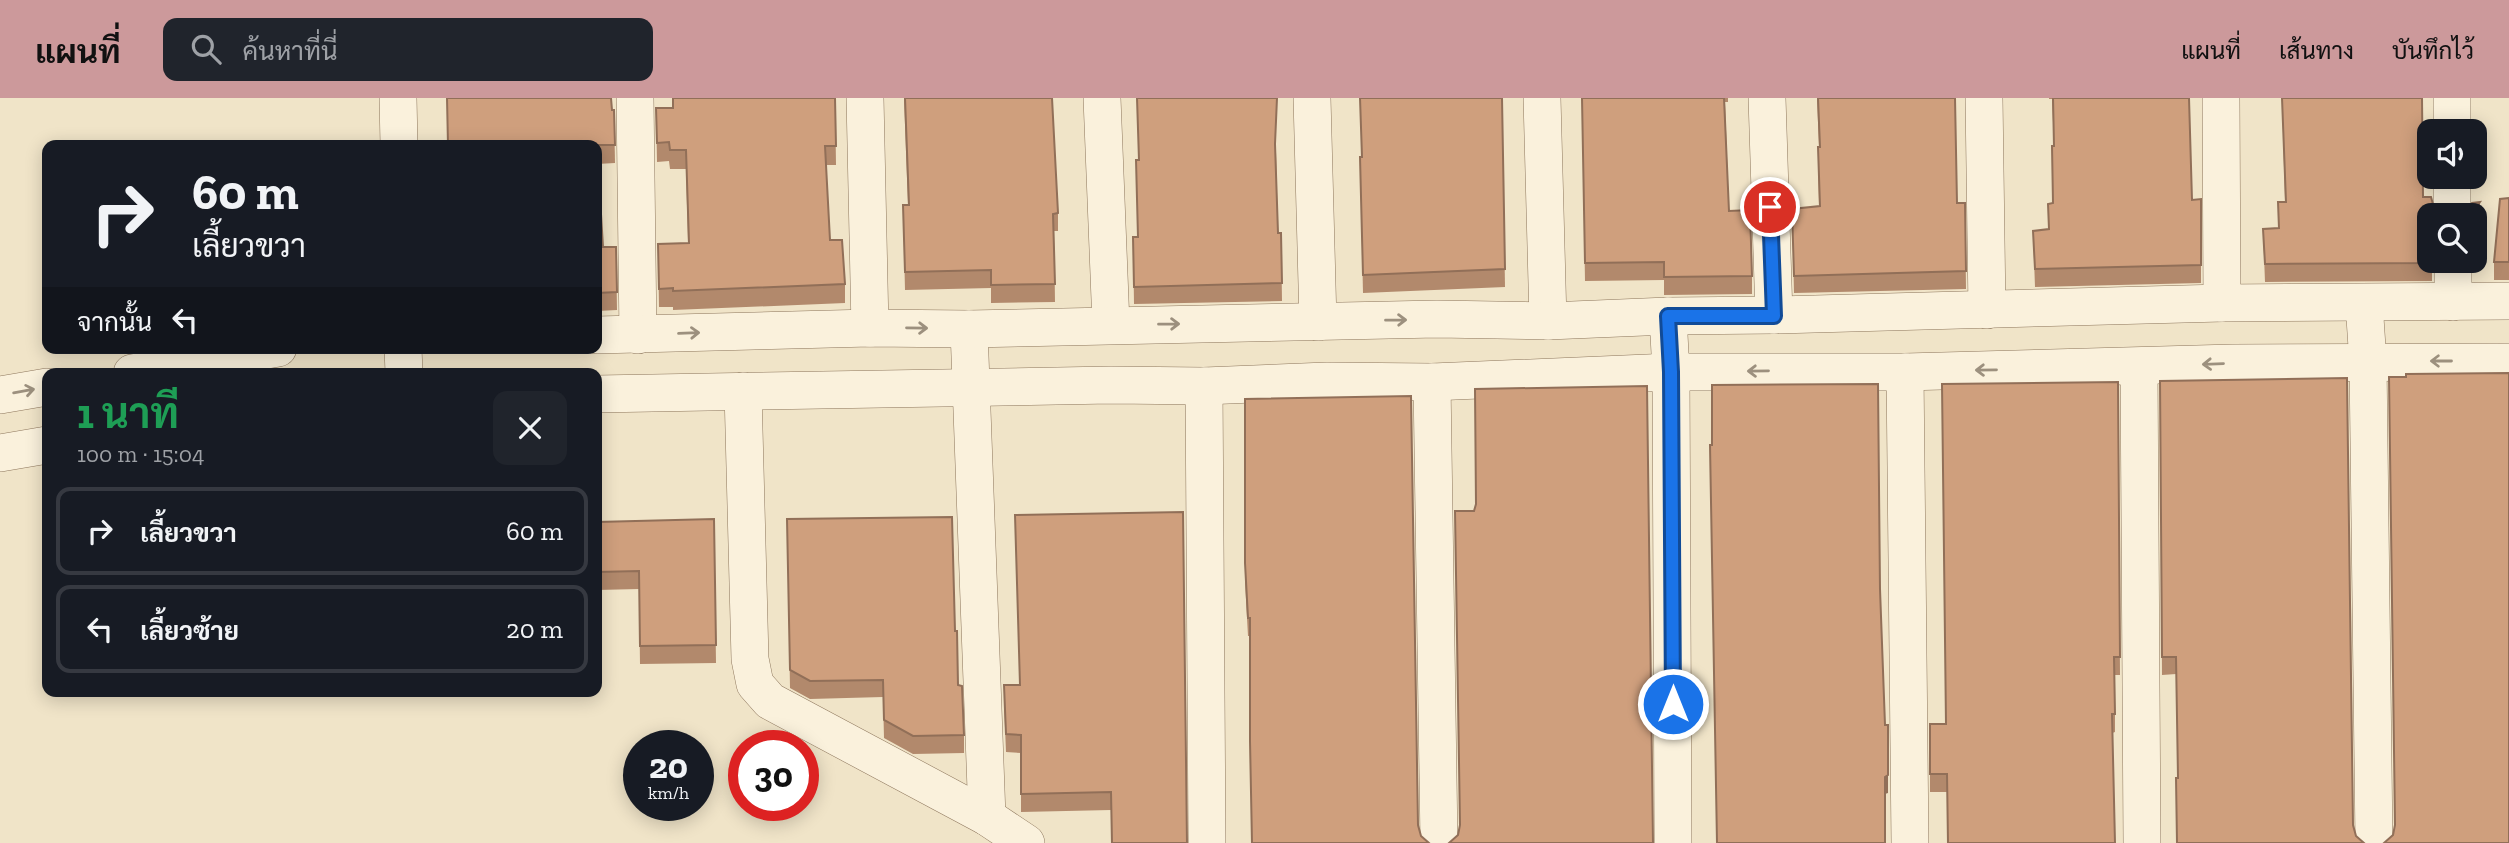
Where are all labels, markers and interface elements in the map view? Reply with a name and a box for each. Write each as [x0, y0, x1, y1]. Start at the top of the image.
search box [163, 18, 653, 81]
icon: search [187, 30, 225, 68]
text: แผนที่ [35, 32, 121, 71]
text: ค้นหาที่นี่ [243, 35, 338, 67]
text: แผนที่ [2181, 36, 2241, 65]
text: เส้นทาง [2279, 36, 2354, 65]
text: บันทึกไว้ [2392, 36, 2474, 65]
map controls [2417, 119, 2487, 273]
button: sound [2417, 119, 2487, 189]
text: 60 m [192, 163, 299, 222]
icon: right [77, 168, 168, 259]
pin [1740, 177, 1800, 237]
icon: arrive [1751, 188, 1789, 226]
button: search [2417, 203, 2487, 273]
text: เลี้ยวขวา [192, 227, 306, 265]
icon: left [166, 301, 204, 339]
text: จากนั้น [77, 306, 152, 338]
one-way arrow [1385, 313, 1408, 327]
one-way arrow [1157, 317, 1180, 331]
one-way arrow [905, 321, 928, 335]
one-way arrow [678, 327, 701, 340]
one-way arrow [2430, 354, 2453, 368]
one-way arrow [2202, 357, 2225, 370]
one-way arrow [1747, 364, 1770, 377]
one-way arrow [1975, 364, 1998, 377]
one-way arrow [12, 384, 35, 397]
text: 1 นาที [77, 388, 179, 439]
button: close [493, 391, 567, 465]
text: 100 m · 15:04 [77, 440, 204, 468]
icon: right [81, 512, 119, 550]
text: 60 m [506, 515, 563, 547]
text: เลี้ยวขวา [140, 517, 237, 549]
icon: left [81, 610, 119, 648]
text: 20 m [506, 613, 563, 645]
text: เลี้ยวซ้าย [140, 615, 239, 647]
position arrow [1636, 667, 1710, 741]
speed limit sign: 30 [728, 730, 819, 821]
text: 20 [649, 745, 688, 787]
text: km/h [648, 782, 689, 804]

